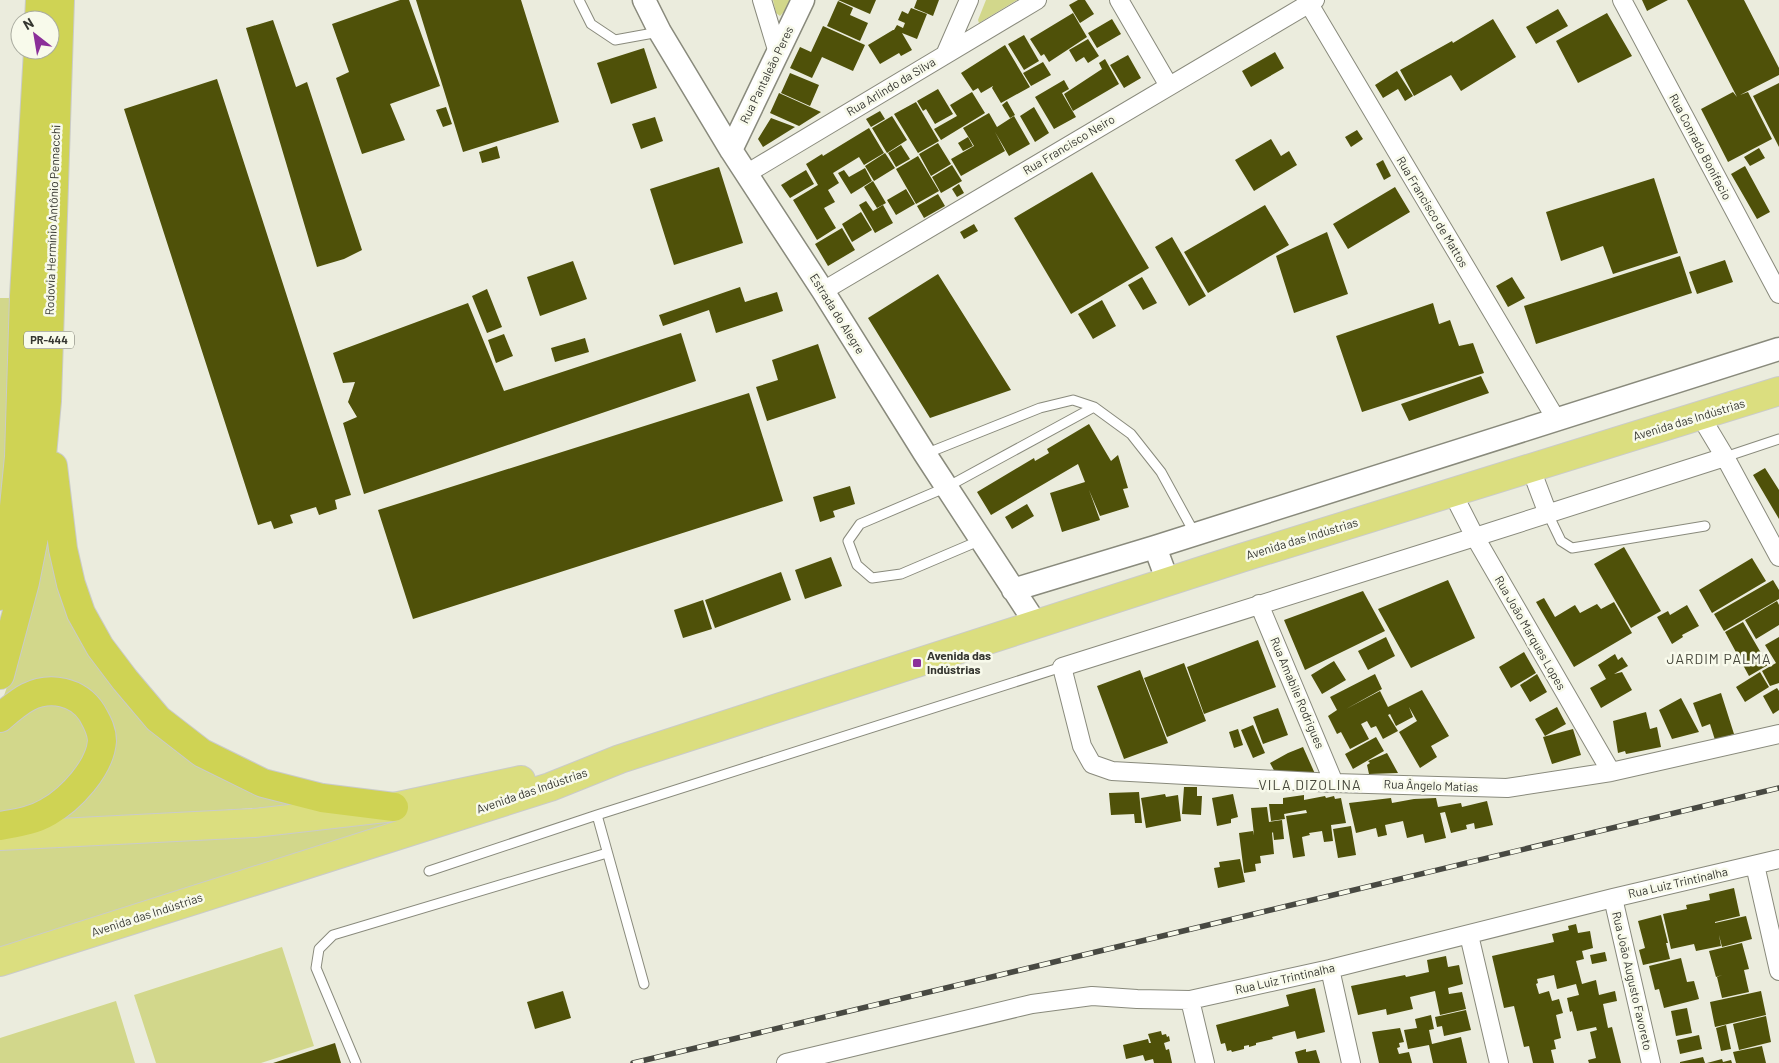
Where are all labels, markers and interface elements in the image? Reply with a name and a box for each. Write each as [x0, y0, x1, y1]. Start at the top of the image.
north arrow [10, 10, 60, 60]
text: N [20, 14, 36, 33]
street label: Rua Pantaleão Peres [737, 24, 796, 125]
street label: Rua Arlindo da Silva [843, 54, 937, 118]
street label: Rua Conrado Bonifacio [1667, 91, 1735, 202]
street label: Rua Francisco Neiro [1020, 111, 1117, 177]
street label: Rodovia Hermínio Antônio Pennacchi [42, 124, 62, 316]
street label: Rua Francisco de Mattos [1394, 153, 1472, 270]
street label: Estrada do Alegre [808, 271, 868, 356]
road number: PR-444 [24, 332, 74, 348]
street label: Avenida das Indústrias [1631, 395, 1747, 443]
street label: Avenida das Indústrias [1244, 514, 1360, 562]
street label: Rua João Marques Lopes [1493, 573, 1569, 692]
street label: Rua Amabile Rodrigues [1268, 635, 1328, 751]
place label: Avenida das Indústrias [927, 648, 991, 676]
district label: JARDIM PALMA [1666, 650, 1772, 667]
marker: Avenida das Indústrias [911, 657, 923, 669]
street label: Avenida das Indústrias [474, 764, 589, 816]
district label: VILA DIZOLINA [1259, 776, 1361, 793]
street label: Rua Ângelo Matias [1384, 776, 1479, 794]
street label: Rua Luiz Trintinalha [1627, 864, 1729, 900]
street label: Avenida das Indústrias [89, 889, 204, 939]
street label: Rua João Augusto Favoreto [1610, 910, 1656, 1052]
street label: Rua Luiz Trintinalha [1234, 960, 1336, 996]

